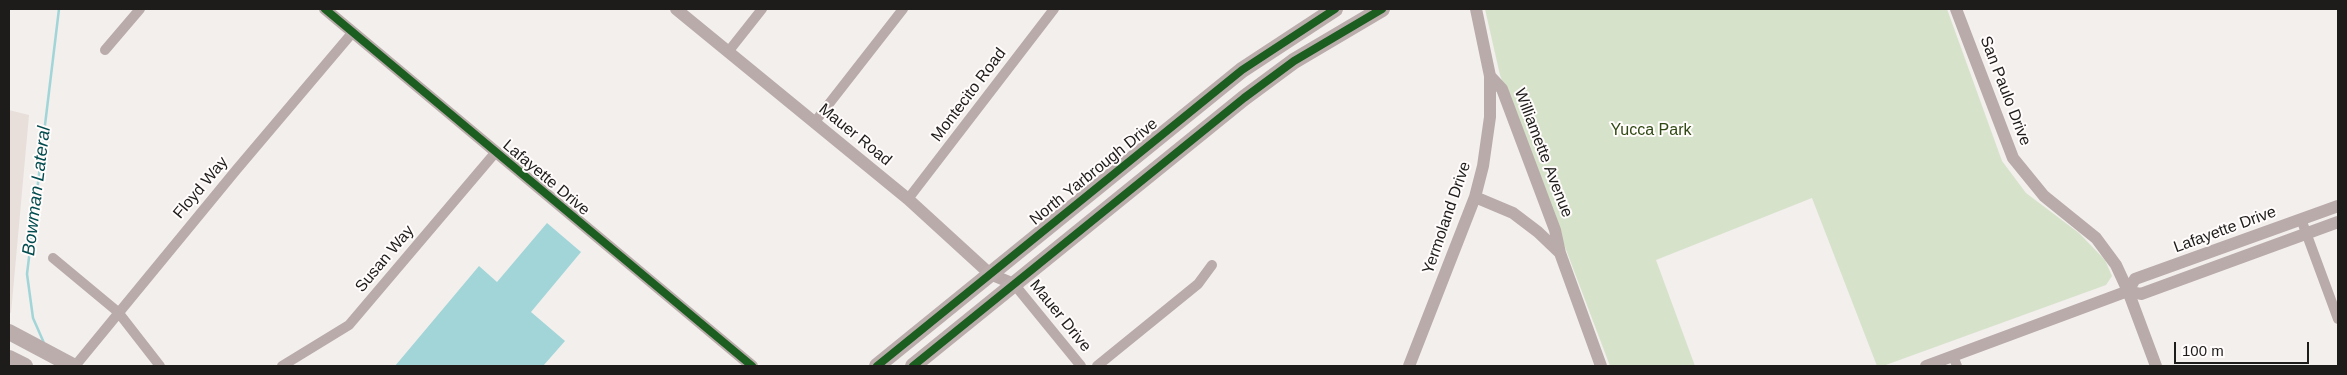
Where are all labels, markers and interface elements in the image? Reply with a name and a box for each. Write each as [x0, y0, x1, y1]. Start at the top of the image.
street label: San Paulo Drive [1975, 34, 2035, 148]
street label: Montecito Road [928, 44, 1010, 146]
street label: Williamette Avenue [1510, 86, 1576, 220]
street label: Mauer Road [815, 100, 895, 170]
street label: North Yarbrough Drive [1026, 115, 1162, 229]
park label: Yucca Park [1611, 121, 1691, 141]
water label: Bowman Lateral [18, 125, 56, 257]
street label: Lafayette Drive [499, 136, 593, 220]
street label: Floyd Way [170, 153, 232, 223]
street label: Yermoland Drive [1419, 159, 1475, 277]
street label: Lafayette Drive [2171, 203, 2279, 257]
street label: Susan Way [352, 222, 418, 296]
street label: Mauer Drive [1025, 276, 1095, 356]
scale bar [2177, 332, 2312, 364]
text: 100 m [2182, 342, 2224, 359]

